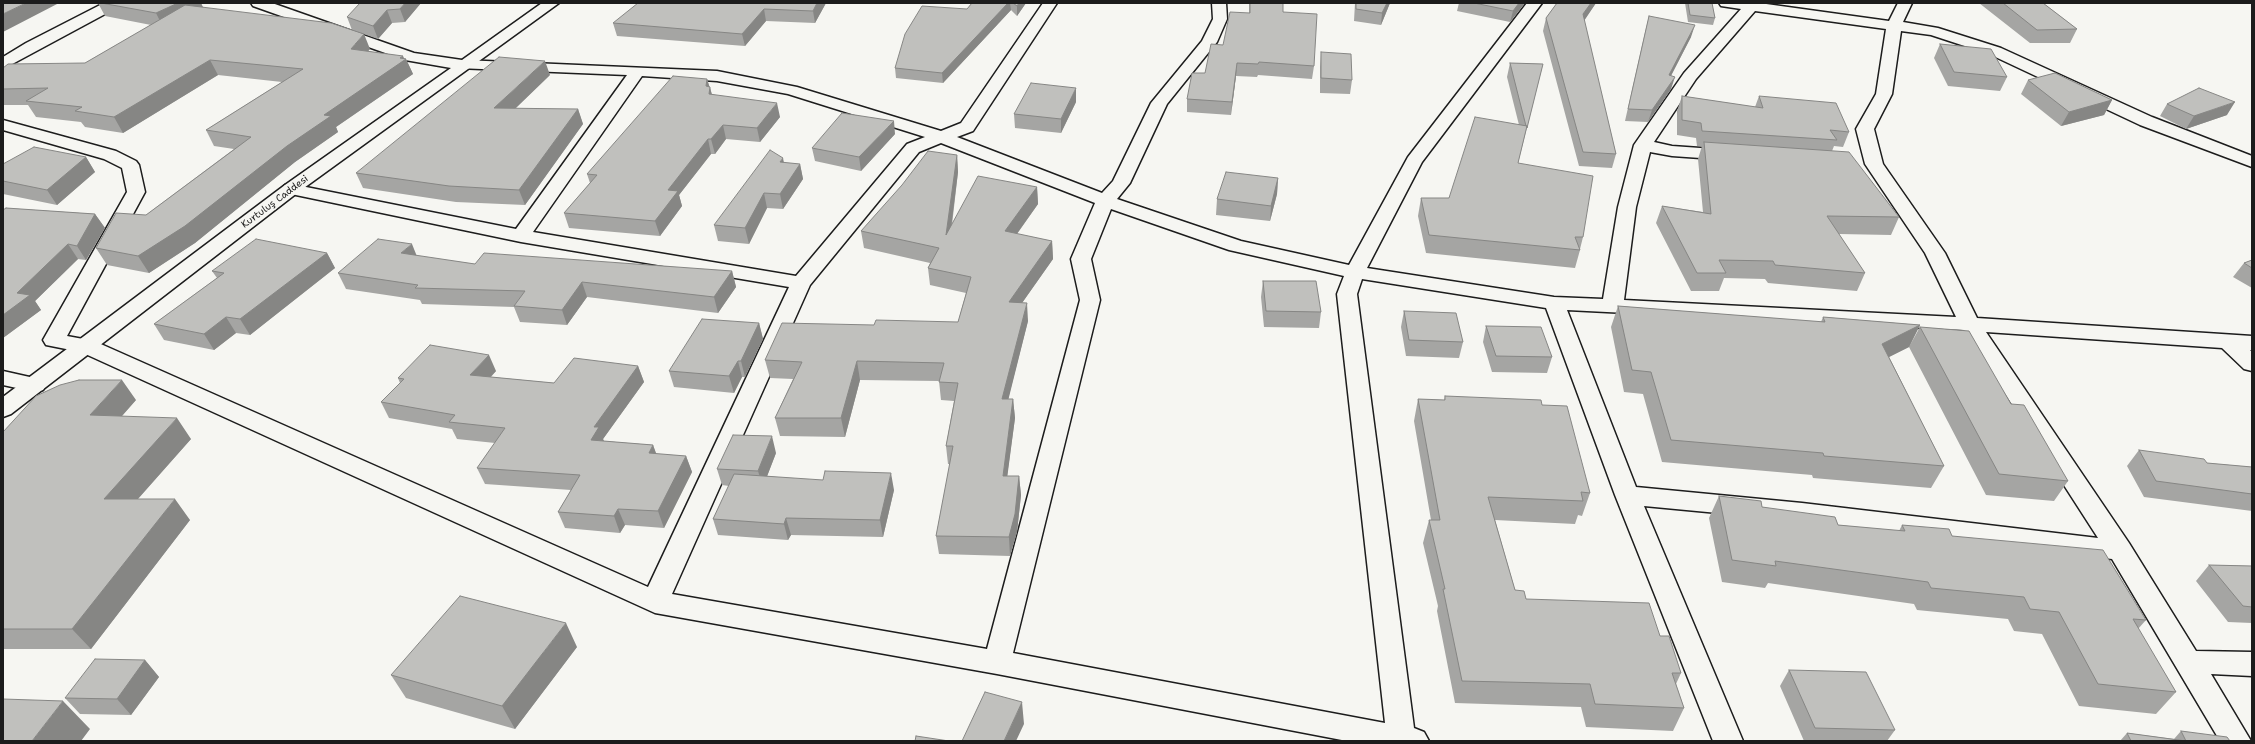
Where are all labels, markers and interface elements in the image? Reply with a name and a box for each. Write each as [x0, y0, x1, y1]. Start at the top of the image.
street label: Kurtuluş Caddesi [239, 173, 311, 231]

